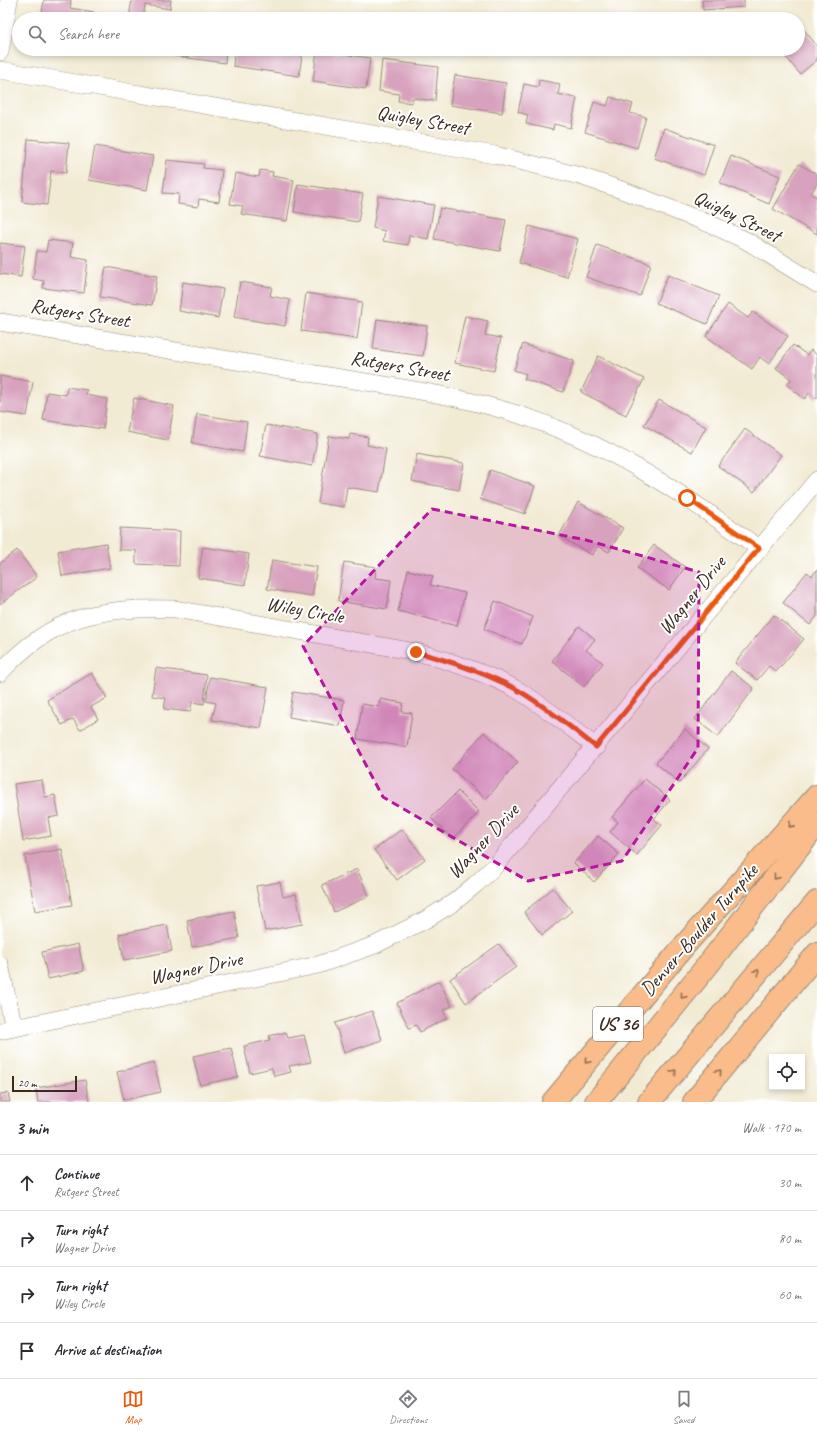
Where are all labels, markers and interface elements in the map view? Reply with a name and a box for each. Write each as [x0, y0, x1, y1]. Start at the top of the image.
search box [12, 12, 805, 56]
icon: search [26, 23, 48, 45]
text: Search here [58, 25, 119, 44]
street label: Quigley Street [375, 100, 474, 141]
street label: Quigley Street [690, 184, 787, 249]
street label: Rutgers Street [29, 293, 134, 334]
street label: Rutgers Street [349, 345, 454, 387]
route start [678, 489, 696, 507]
street label: Wagner Drive [653, 550, 732, 639]
street label: Wiley Circle [264, 591, 347, 629]
route end [407, 643, 425, 661]
street label: Wagner Drive [442, 797, 525, 884]
one-way arrow [789, 820, 796, 828]
street label: Denver–Boulder Turnpike [635, 858, 764, 1001]
one-way arrow [774, 872, 781, 879]
street label: Wagner Drive [148, 946, 246, 990]
one-way arrow [753, 970, 760, 977]
one-way arrow [680, 991, 687, 999]
road number: US 36 [593, 1007, 643, 1041]
map controls [769, 1054, 805, 1090]
button: locate [769, 1054, 805, 1090]
one-way arrow [584, 1057, 591, 1064]
one-way arrow [670, 1069, 677, 1077]
one-way arrow [715, 1069, 722, 1077]
scale bar [12, 1074, 77, 1093]
text: 20 m [18, 1076, 37, 1090]
text: 3 min [16, 1118, 49, 1139]
text: Walk · 170 m [742, 1120, 801, 1136]
text: Continue [54, 1165, 99, 1184]
icon: ahead [16, 1172, 38, 1194]
text: 30 m [779, 1175, 801, 1191]
text: Rutgers Street [54, 1184, 119, 1200]
text: Turn right [54, 1221, 107, 1240]
icon: right [16, 1228, 38, 1250]
text: 80 m [779, 1231, 801, 1247]
text: Wagner Drive [54, 1240, 115, 1256]
text: Turn right [54, 1277, 107, 1296]
icon: right [16, 1284, 38, 1306]
text: 60 m [779, 1287, 801, 1303]
text: Wiley Circle [54, 1296, 105, 1312]
icon: arrive [16, 1340, 38, 1362]
text: Arrive at destination [54, 1341, 161, 1360]
tab: Map [122, 1388, 144, 1426]
tab: Directions [389, 1388, 428, 1426]
tab: Saved [673, 1388, 695, 1426]

